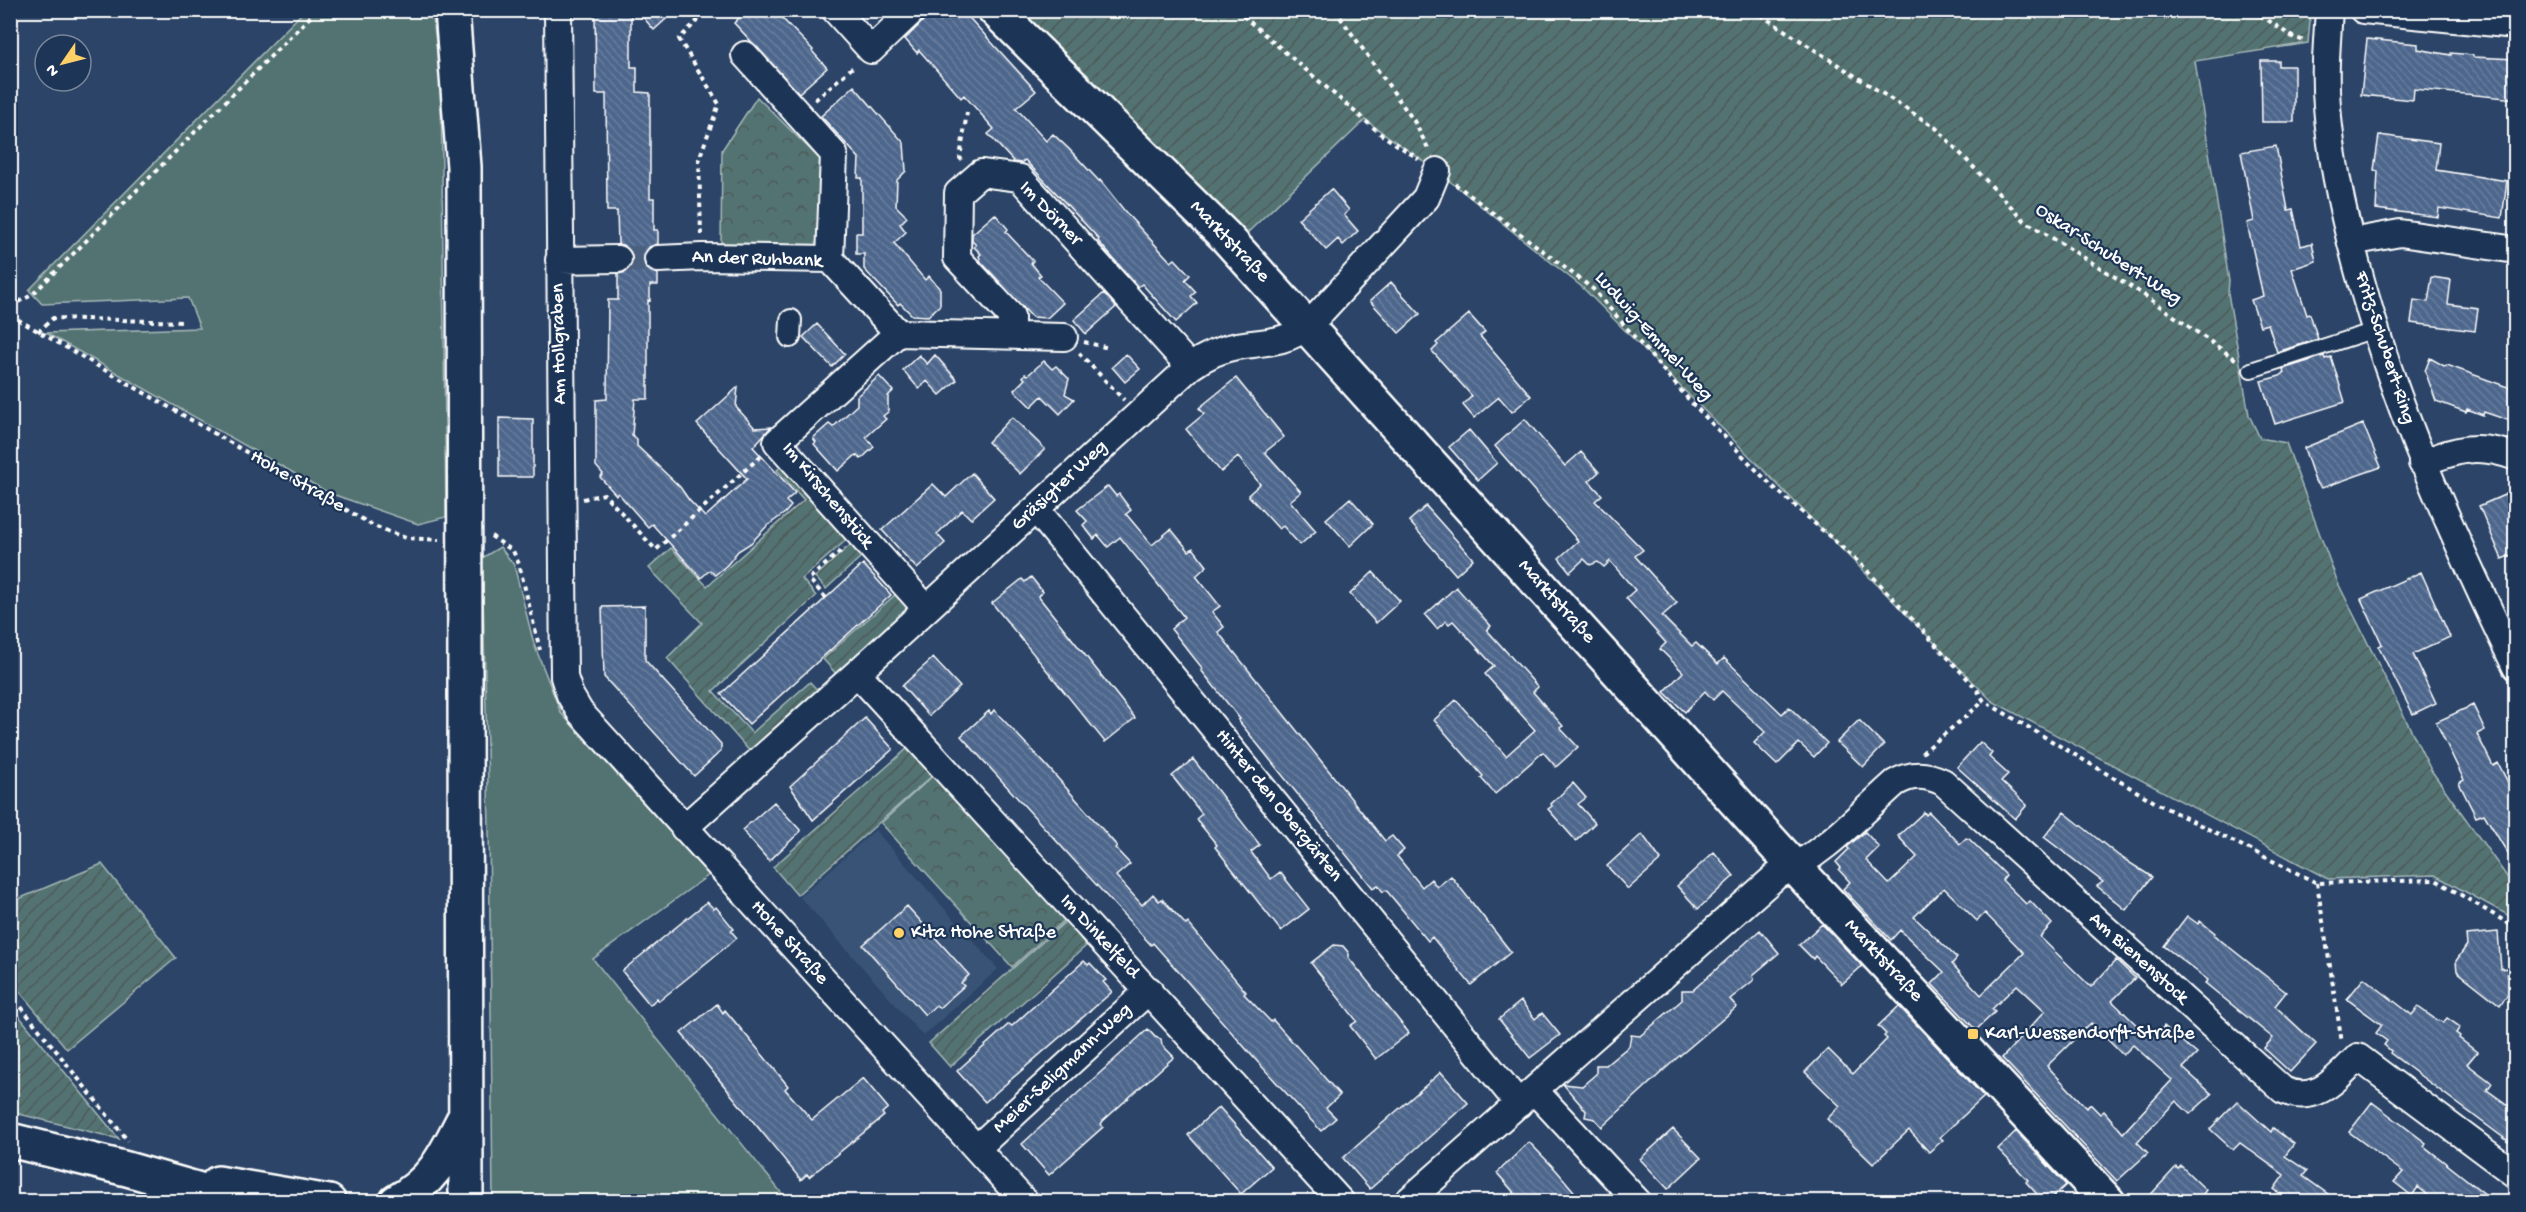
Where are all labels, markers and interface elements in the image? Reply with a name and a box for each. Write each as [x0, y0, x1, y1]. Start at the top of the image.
north arrow [33, 33, 93, 93]
text: N [42, 59, 64, 79]
street label: Im Dörner [1014, 177, 1088, 253]
street label: Marktstraße [1184, 196, 1274, 288]
street label: Oskar-Schubert-Weg [2030, 199, 2186, 311]
street label: An der Ruhbank [691, 246, 825, 274]
street label: Ludwig-Emmel-Weg [1589, 267, 1717, 407]
street label: Fritz-Schubert-Ring [2348, 268, 2420, 427]
street label: Am Hollgraben [547, 283, 573, 405]
street label: Gräsigter Weg [1007, 436, 1113, 536]
street label: Im Kirschenstück [776, 438, 879, 555]
street label: Hohe Straße [245, 446, 349, 519]
street label: Marktstraße [1512, 555, 1600, 649]
street label: Hinter den Obergärten [1209, 725, 1347, 887]
street label: Im Dinkelfeld [1054, 890, 1145, 986]
street label: Hohe Straße [745, 896, 833, 990]
street label: Am Bienenstock [2083, 908, 2194, 1011]
street label: Marktstraße [1839, 915, 1928, 1008]
place label: Kita Hohe Straße [911, 922, 1057, 945]
marker: Kita Hohe Straße [892, 926, 906, 940]
street label: Meier-Seligmann-Weg [989, 999, 1137, 1139]
place label: Karl-Wessendorft-Straße [1985, 1023, 2195, 1046]
marker: Karl-Wessendorft-Straße [1966, 1027, 1980, 1041]

